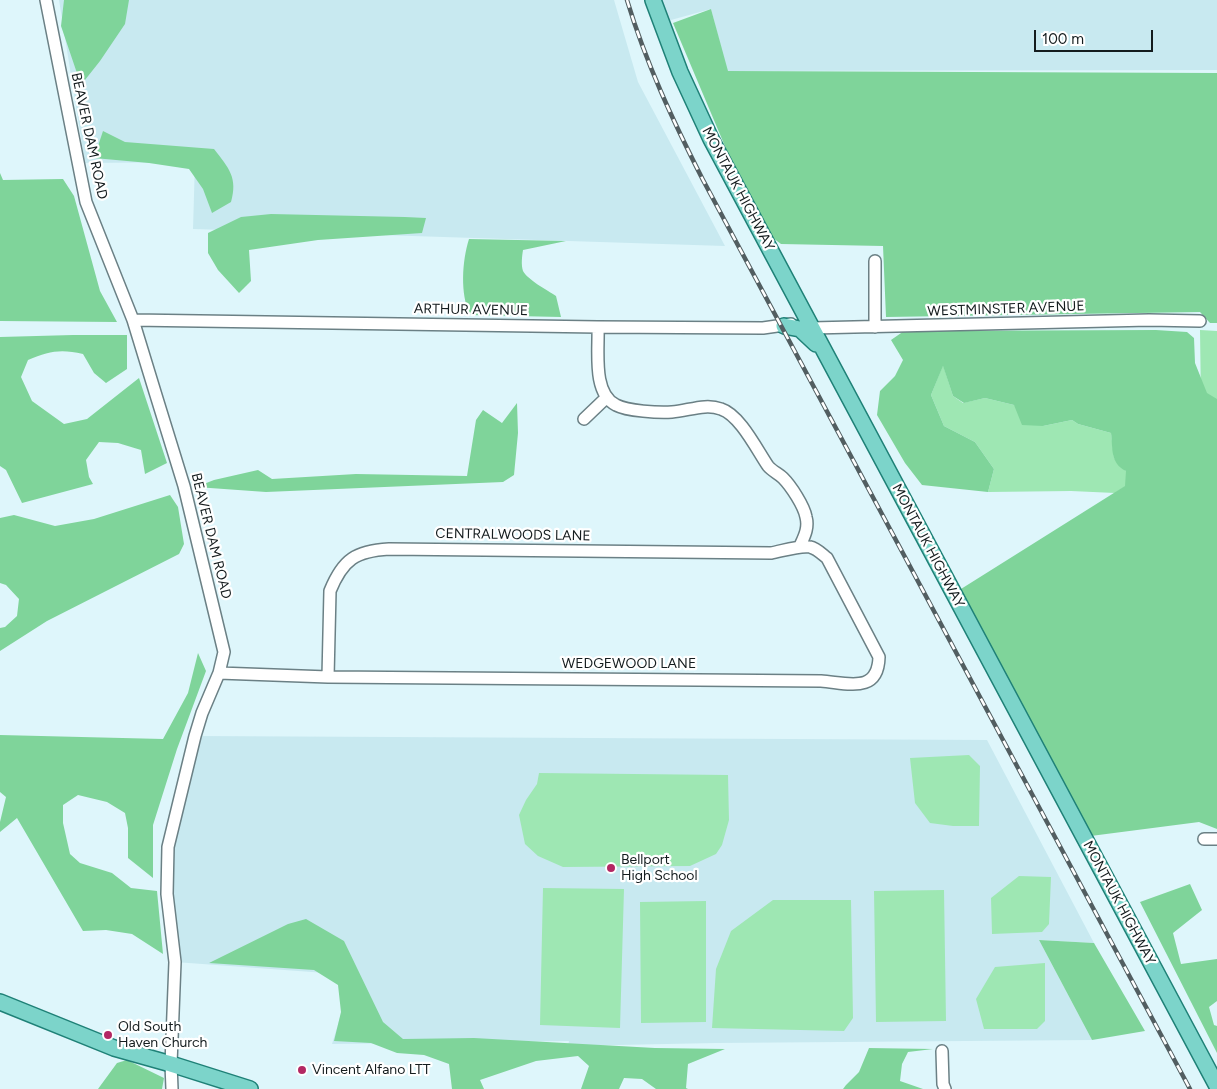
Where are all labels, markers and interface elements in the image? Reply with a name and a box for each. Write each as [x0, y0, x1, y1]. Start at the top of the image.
scale bar [1037, 20, 1156, 52]
text: 100 m [1042, 30, 1084, 48]
street label: BEAVER DAM ROAD [67, 71, 111, 201]
street label: MONTAUK HIGHWAY [698, 124, 778, 254]
street label: WESTMINSTER AVENUE [927, 298, 1085, 320]
street label: ARTHUR AVENUE [414, 301, 528, 319]
street label: BEAVER DAM ROAD [187, 471, 235, 601]
street label: MONTAUK HIGHWAY [888, 481, 968, 611]
street label: CENTRALWOODS LANE [435, 525, 591, 545]
street label: WEDGEWOOD LANE [562, 656, 696, 672]
street label: MONTAUK HIGHWAY [1079, 838, 1159, 968]
place label: Bellport High School [621, 852, 698, 884]
marker: Bellport High School [605, 862, 617, 874]
place label: Old South Haven Church [118, 1019, 207, 1052]
marker: Old South Haven Church [102, 1029, 114, 1041]
place label: Vincent Alfano LTT [312, 1062, 430, 1078]
marker: Vincent Alfano LTT [296, 1064, 308, 1076]

